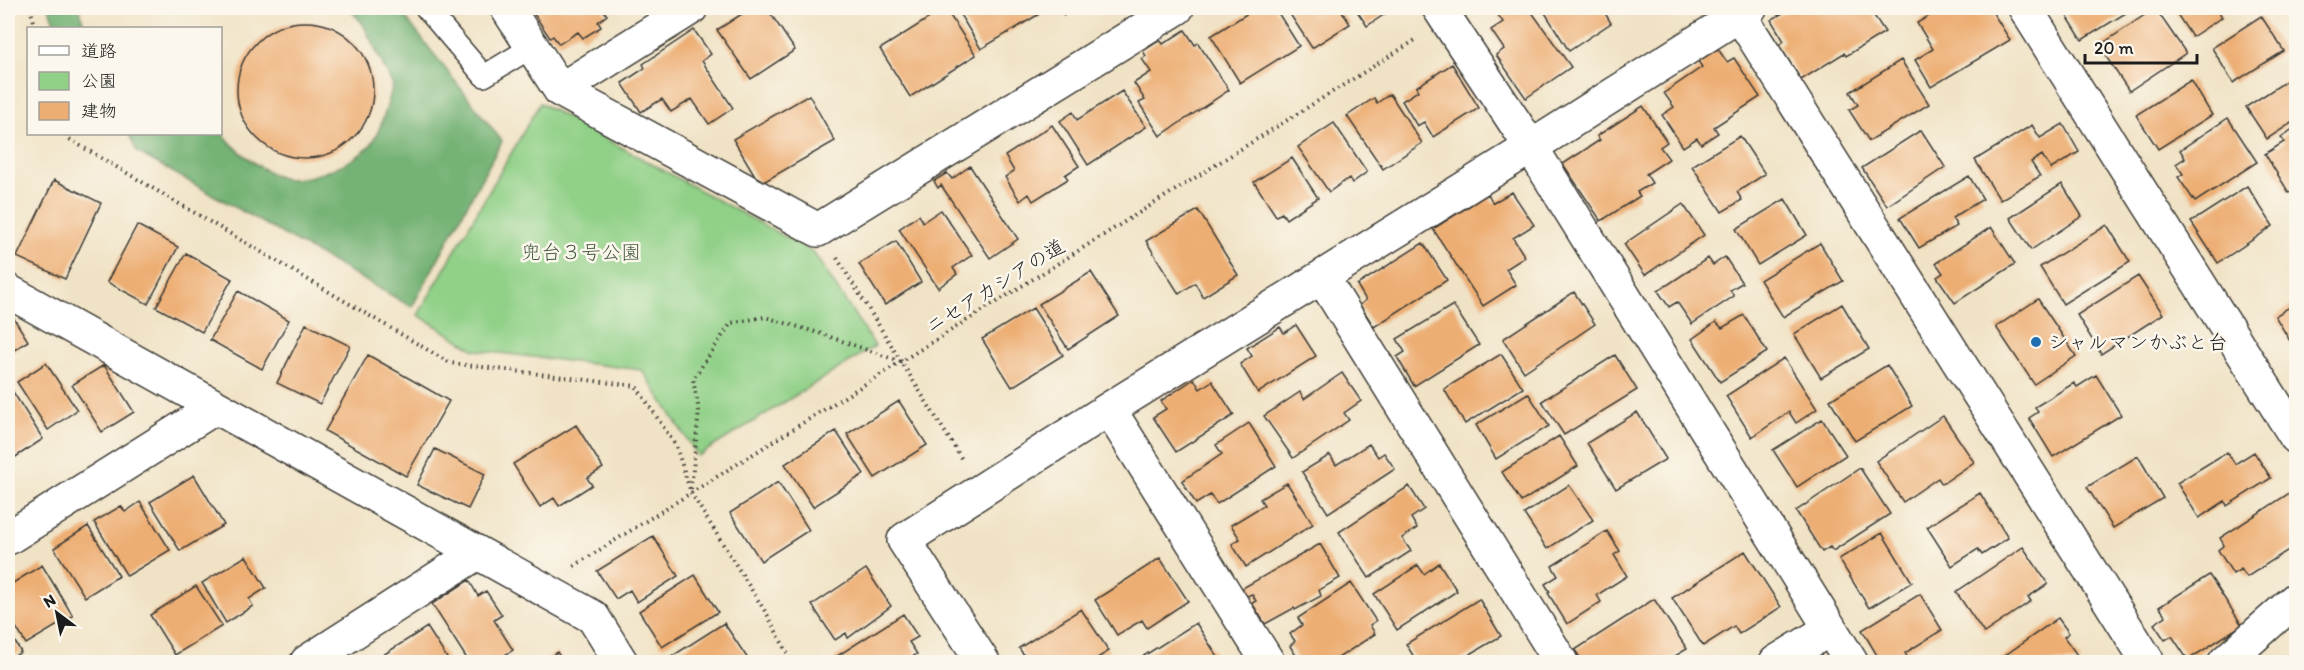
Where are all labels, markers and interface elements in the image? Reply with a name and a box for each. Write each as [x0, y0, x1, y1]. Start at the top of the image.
legend [27, 27, 222, 135]
scale bar [2085, 27, 2198, 65]
text: 20 m [2094, 37, 2134, 59]
text: 道路 [81, 40, 117, 62]
text: 公園 [81, 70, 117, 92]
text: 建物 [81, 100, 117, 122]
street label: ニセアカシアの道 [921, 233, 1069, 339]
park label: 兜台３号公園 [521, 240, 641, 264]
place label: シャルマンかぶと台 [2048, 330, 2228, 354]
marker: シャルマンかぶと台 [2029, 335, 2043, 349]
north arrow [27, 583, 87, 643]
text: N [40, 590, 59, 612]

